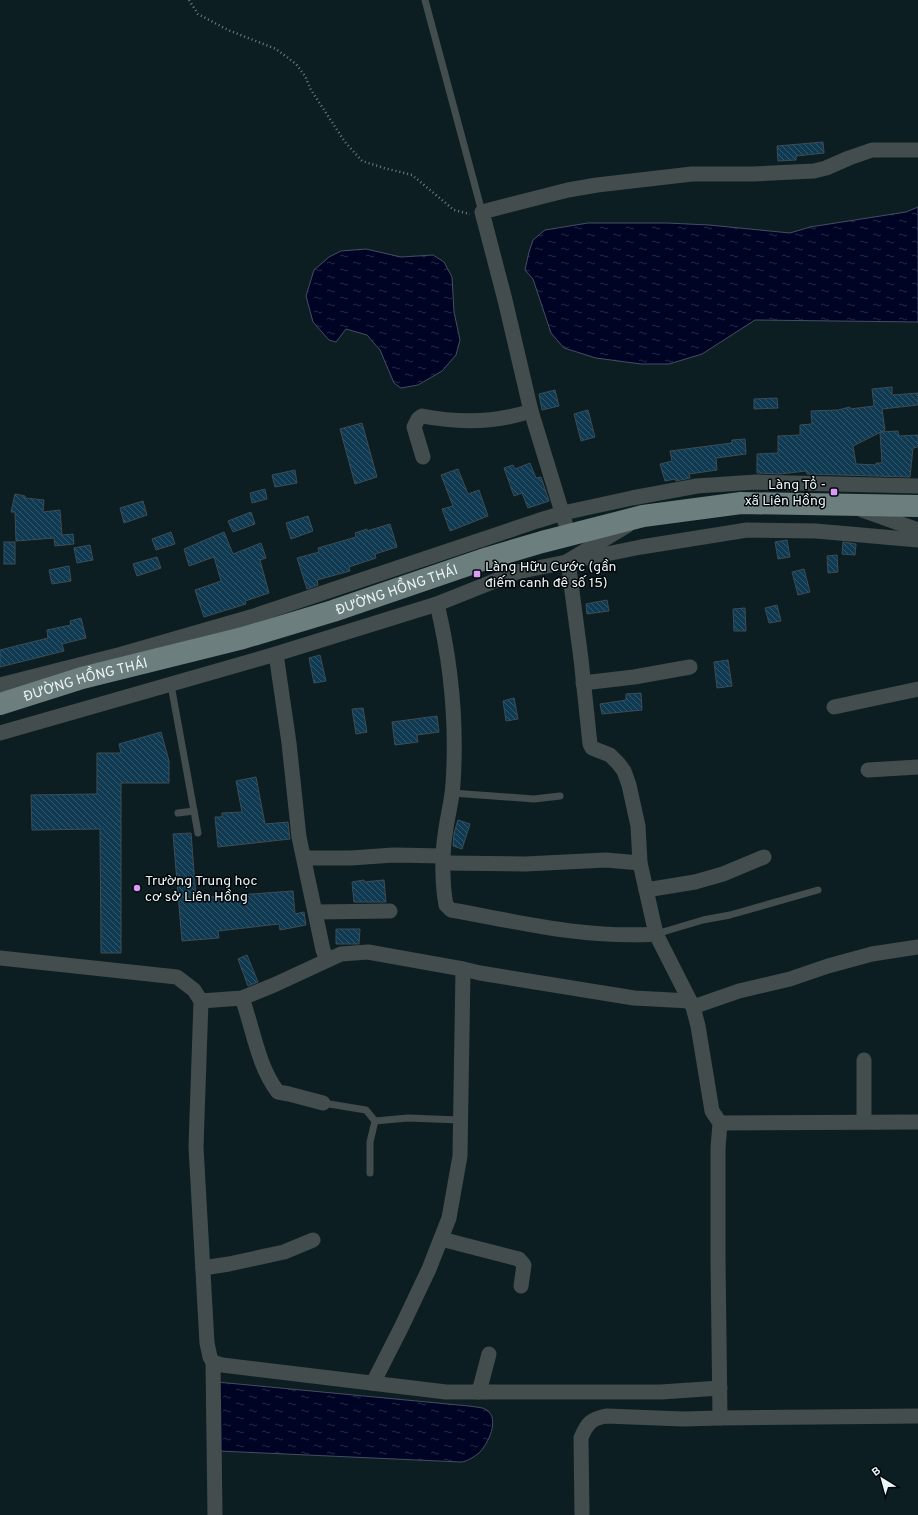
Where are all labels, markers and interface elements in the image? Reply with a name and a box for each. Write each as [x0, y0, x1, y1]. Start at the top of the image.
place label: Làng Tổ - xã Liên Hồng [745, 476, 826, 510]
marker: Làng Tổ - xã Liên Hồng [829, 487, 839, 497]
place label: Làng Hữu Cước (gần điếm canh đê số 15) [485, 559, 616, 592]
street label: ĐƯỜNG HỒNG THÁI [334, 562, 460, 619]
marker: Làng Hữu Cước (gần điếm canh đê số 15) [472, 569, 482, 579]
street label: ĐƯỜNG HỒNG THÁI [22, 655, 150, 706]
place label: Trường Trung học cơ sở Liên Hồng [145, 873, 258, 906]
marker: Trường Trung học cơ sở Liên Hồng [132, 883, 142, 893]
north arrow [862, 1459, 902, 1499]
text: B [869, 1464, 884, 1480]

